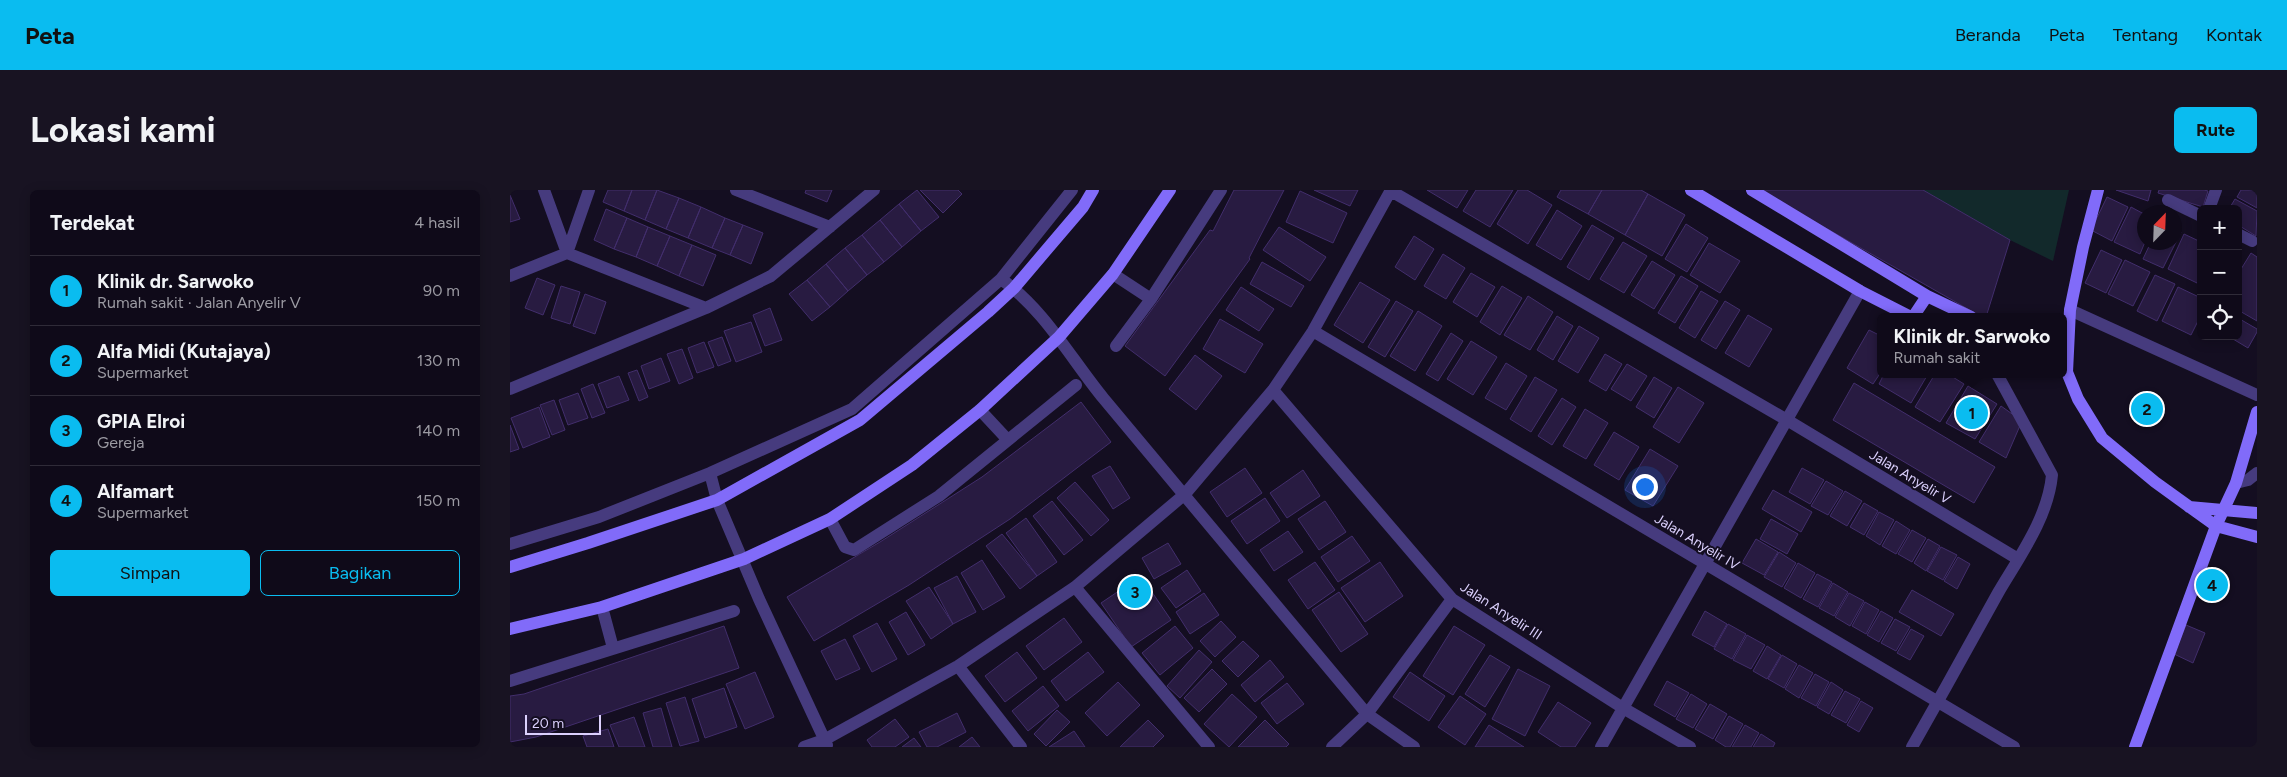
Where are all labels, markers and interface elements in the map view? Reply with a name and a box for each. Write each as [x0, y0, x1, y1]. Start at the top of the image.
text: Peta [25, 21, 75, 50]
text: Beranda [1955, 24, 2021, 46]
text: Peta [2049, 24, 2085, 46]
text: Tentang [2113, 24, 2178, 46]
text: Kontak [2206, 24, 2262, 46]
button: Rute [2174, 107, 2257, 153]
text: Lokasi kami [30, 109, 216, 151]
north arrow [2137, 205, 2182, 250]
map controls [2197, 205, 2242, 340]
button: + [2197, 205, 2242, 250]
text: Terdekat [50, 210, 135, 235]
text: 4 hasil [414, 213, 460, 232]
button: − [2197, 250, 2242, 295]
text: Klinik dr. Sarwoko [97, 270, 254, 293]
text: 1 [63, 281, 69, 300]
text: 90 m [423, 281, 460, 300]
text: Rumah sakit · Jalan Anyelir V [97, 293, 301, 312]
button: locate [2197, 295, 2242, 340]
popup [1877, 313, 2067, 378]
text: Klinik dr. Sarwoko [1894, 325, 2050, 348]
text: Alfa Midi (Kutajaya) [97, 340, 271, 363]
text: Rumah sakit [1894, 348, 1980, 367]
text: 2 [61, 351, 71, 370]
text: 130 m [417, 351, 460, 370]
text: Supermarket [97, 363, 189, 382]
pin: 2 [2131, 390, 2163, 428]
pin: 1 [1956, 394, 1988, 432]
text: GPIA Elroi [97, 410, 185, 433]
text: 3 [62, 421, 70, 440]
text: 140 m [416, 421, 460, 440]
text: Gereja [97, 433, 145, 452]
street label: Jalan Anyelir V [1866, 446, 1954, 508]
your location [1632, 474, 1658, 500]
text: Alfamart [97, 480, 174, 503]
text: 4 [61, 491, 71, 510]
text: 150 m [416, 491, 460, 510]
text: Supermarket [97, 503, 189, 522]
street label: Jalan Anyelir IV [1652, 510, 1743, 574]
button: Simpan [50, 550, 250, 596]
button: Bagikan [260, 550, 460, 596]
pin: 4 [2196, 566, 2228, 604]
pin: 3 [1119, 573, 1151, 611]
street label: Jalan Anyelir III [1457, 578, 1545, 644]
scale bar [525, 712, 601, 735]
text: 20 m [532, 715, 564, 732]

